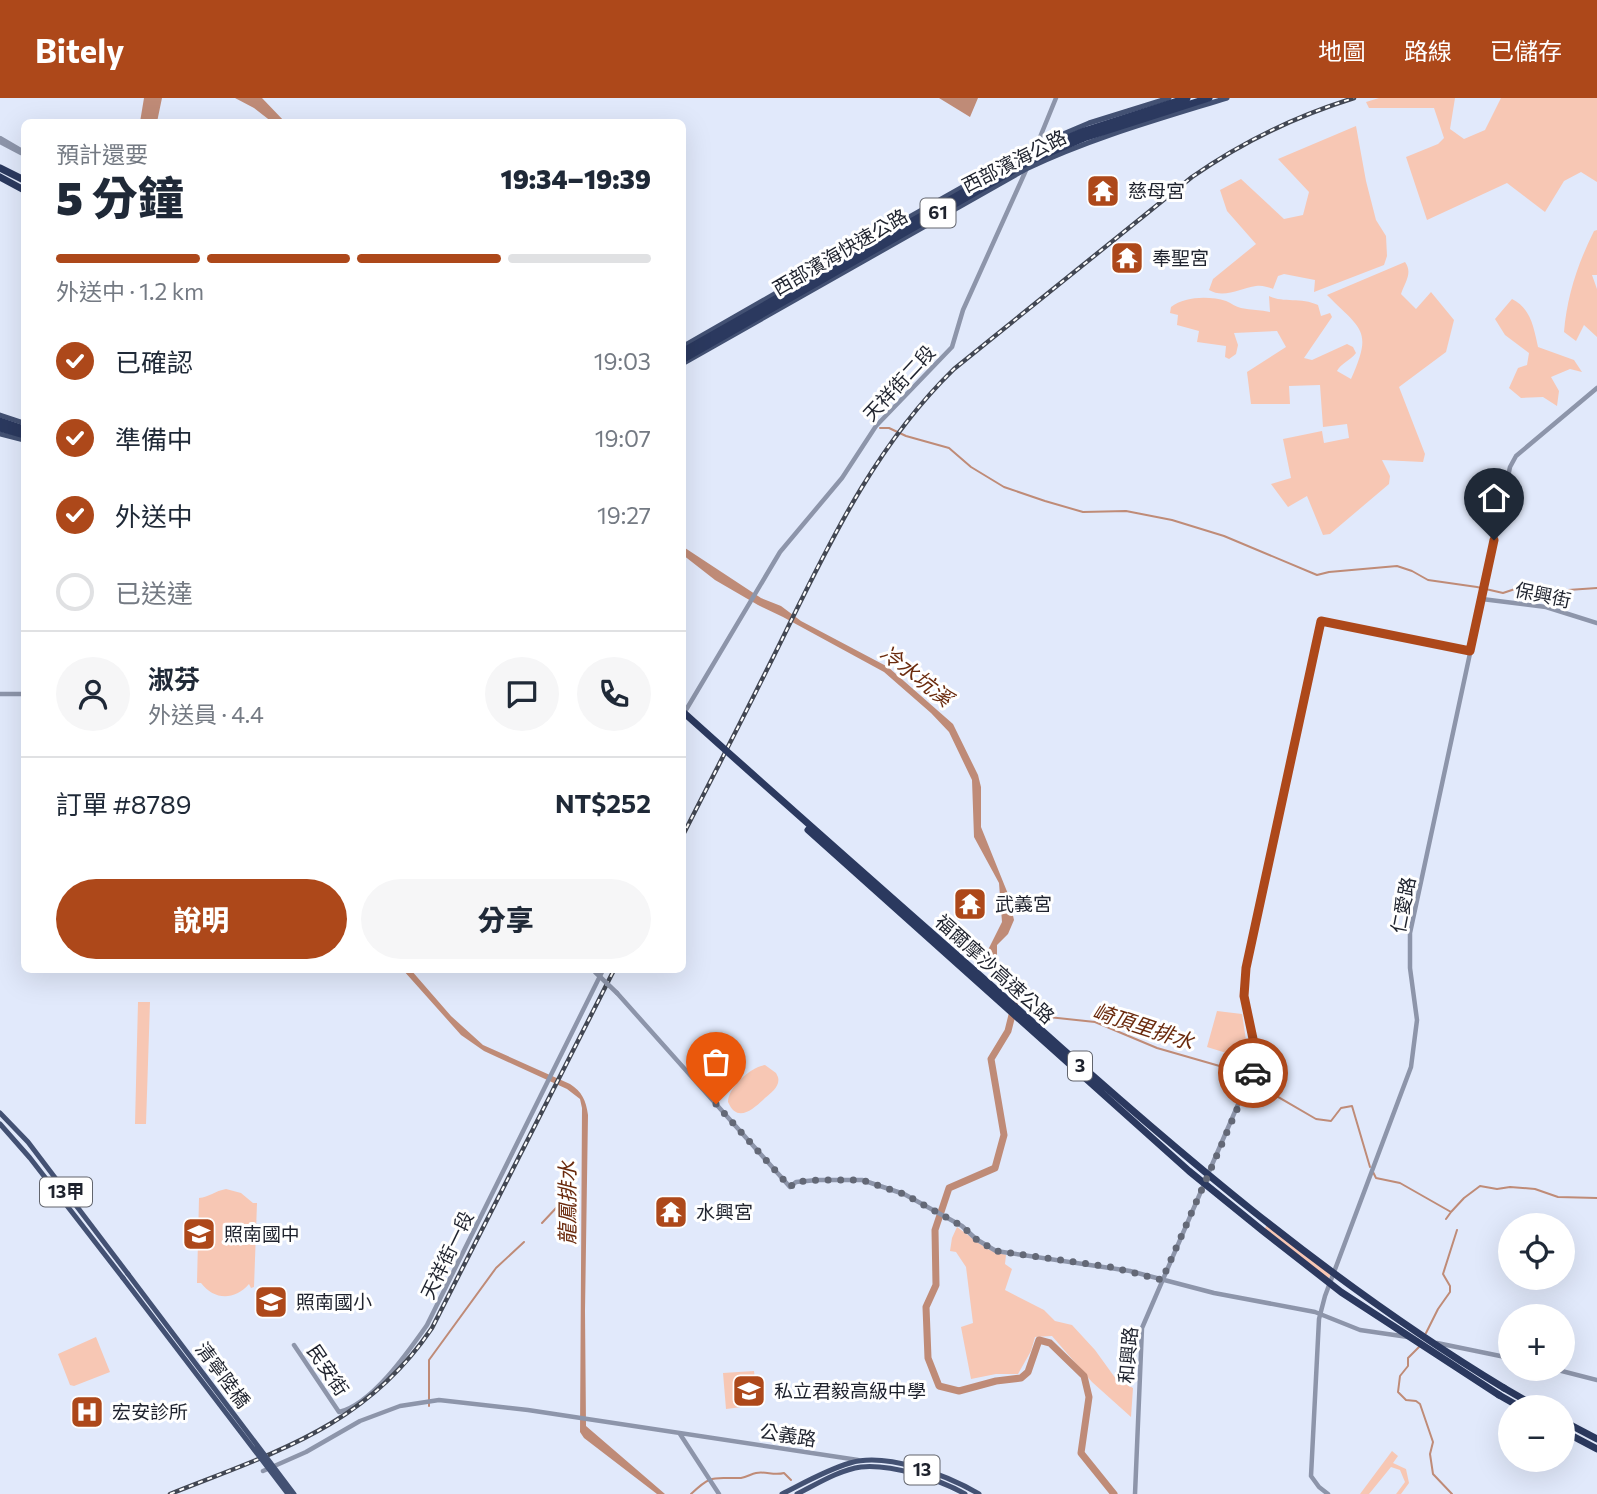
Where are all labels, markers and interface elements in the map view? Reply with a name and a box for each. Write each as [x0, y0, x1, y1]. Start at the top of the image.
text: Bitely [35, 29, 124, 70]
text: 地圖 [1318, 36, 1366, 65]
text: 路線 [1404, 36, 1452, 65]
text: 已儲存 [1490, 36, 1562, 65]
street label: 西部濱海公路 [958, 124, 1070, 197]
text: 預計還要 [56, 140, 148, 168]
text: 19:34–19:39 [501, 163, 651, 194]
text: 5 分鐘 [56, 168, 184, 224]
temple icon: 慈母宮 [1084, 172, 1122, 210]
place label: 慈母宮 [1128, 179, 1185, 202]
road number: 61 [920, 198, 956, 228]
street label: 西部濱海快速公路 [768, 204, 911, 300]
temple icon: 奉聖宮 [1108, 239, 1146, 277]
place label: 奉聖宮 [1152, 246, 1209, 269]
text: 外送中 · 1.2 km [56, 277, 204, 305]
street label: 天祥街二段 [858, 340, 939, 425]
icon: check [56, 342, 94, 380]
text: 已確認 [115, 346, 193, 377]
text: 19:03 [594, 347, 651, 375]
icon: check [56, 419, 94, 457]
text: 準備中 [115, 423, 193, 454]
text: 19:07 [595, 424, 651, 452]
pin [1464, 468, 1524, 540]
icon: home [1475, 479, 1513, 517]
icon: check [56, 496, 94, 534]
text: 外送中 [115, 500, 193, 531]
text: 19:27 [597, 501, 651, 529]
text: 已送達 [115, 577, 193, 608]
street label: 保興街 [1513, 577, 1573, 612]
water label: 冷水坑溪 [876, 639, 960, 712]
button: person [56, 657, 130, 731]
button: chat [485, 657, 559, 731]
button: phone [577, 657, 651, 731]
text: 淑芬 [148, 663, 200, 694]
text: 外送員 · 4.4 [148, 700, 264, 728]
text: NT$252 [555, 787, 651, 818]
text: 訂單 #8789 [56, 788, 192, 819]
street label: 仁愛路 [1386, 875, 1419, 935]
button: 說明 [56, 879, 347, 959]
button: 分享 [361, 879, 651, 959]
temple icon: 武義宮 [951, 885, 989, 923]
place label: 武義宮 [995, 892, 1052, 915]
street label: 福爾摩沙高速公路 [931, 909, 1060, 1028]
water label: 崎頂里排水 [1090, 997, 1198, 1054]
pin [686, 1032, 746, 1104]
courier [1218, 1038, 1288, 1108]
icon: bag [697, 1043, 735, 1081]
road number: 3 [1068, 1051, 1092, 1080]
icon: car [1234, 1054, 1272, 1092]
water label: 龍鳳排水 [554, 1160, 579, 1245]
road number: 13甲 [40, 1177, 92, 1206]
temple icon: 水興宮 [652, 1193, 690, 1231]
place label: 水興宮 [696, 1200, 753, 1223]
street label: 天祥街一段 [415, 1207, 478, 1303]
map controls [1498, 1213, 1575, 1472]
button: locate [1498, 1213, 1575, 1290]
school or university icon: 照南國中 [180, 1215, 218, 1253]
place label: 照南國中 [224, 1222, 300, 1245]
school or university icon: 照南國小 [252, 1283, 290, 1321]
place label: 照南國小 [296, 1290, 372, 1313]
button: + [1498, 1304, 1575, 1381]
street label: 和興路 [1114, 1326, 1141, 1384]
street label: 清寧陸橋 [191, 1337, 255, 1412]
street label: 民安街 [303, 1340, 354, 1400]
school or university icon: 私立君毅高級中學 [730, 1372, 768, 1410]
place label: 私立君毅高級中學 [774, 1379, 926, 1402]
hospital icon: 宏安診所 [68, 1393, 106, 1431]
button: − [1498, 1395, 1575, 1472]
place label: 宏安診所 [112, 1400, 188, 1423]
street label: 公義路 [758, 1419, 818, 1450]
road number: 13 [904, 1456, 940, 1484]

